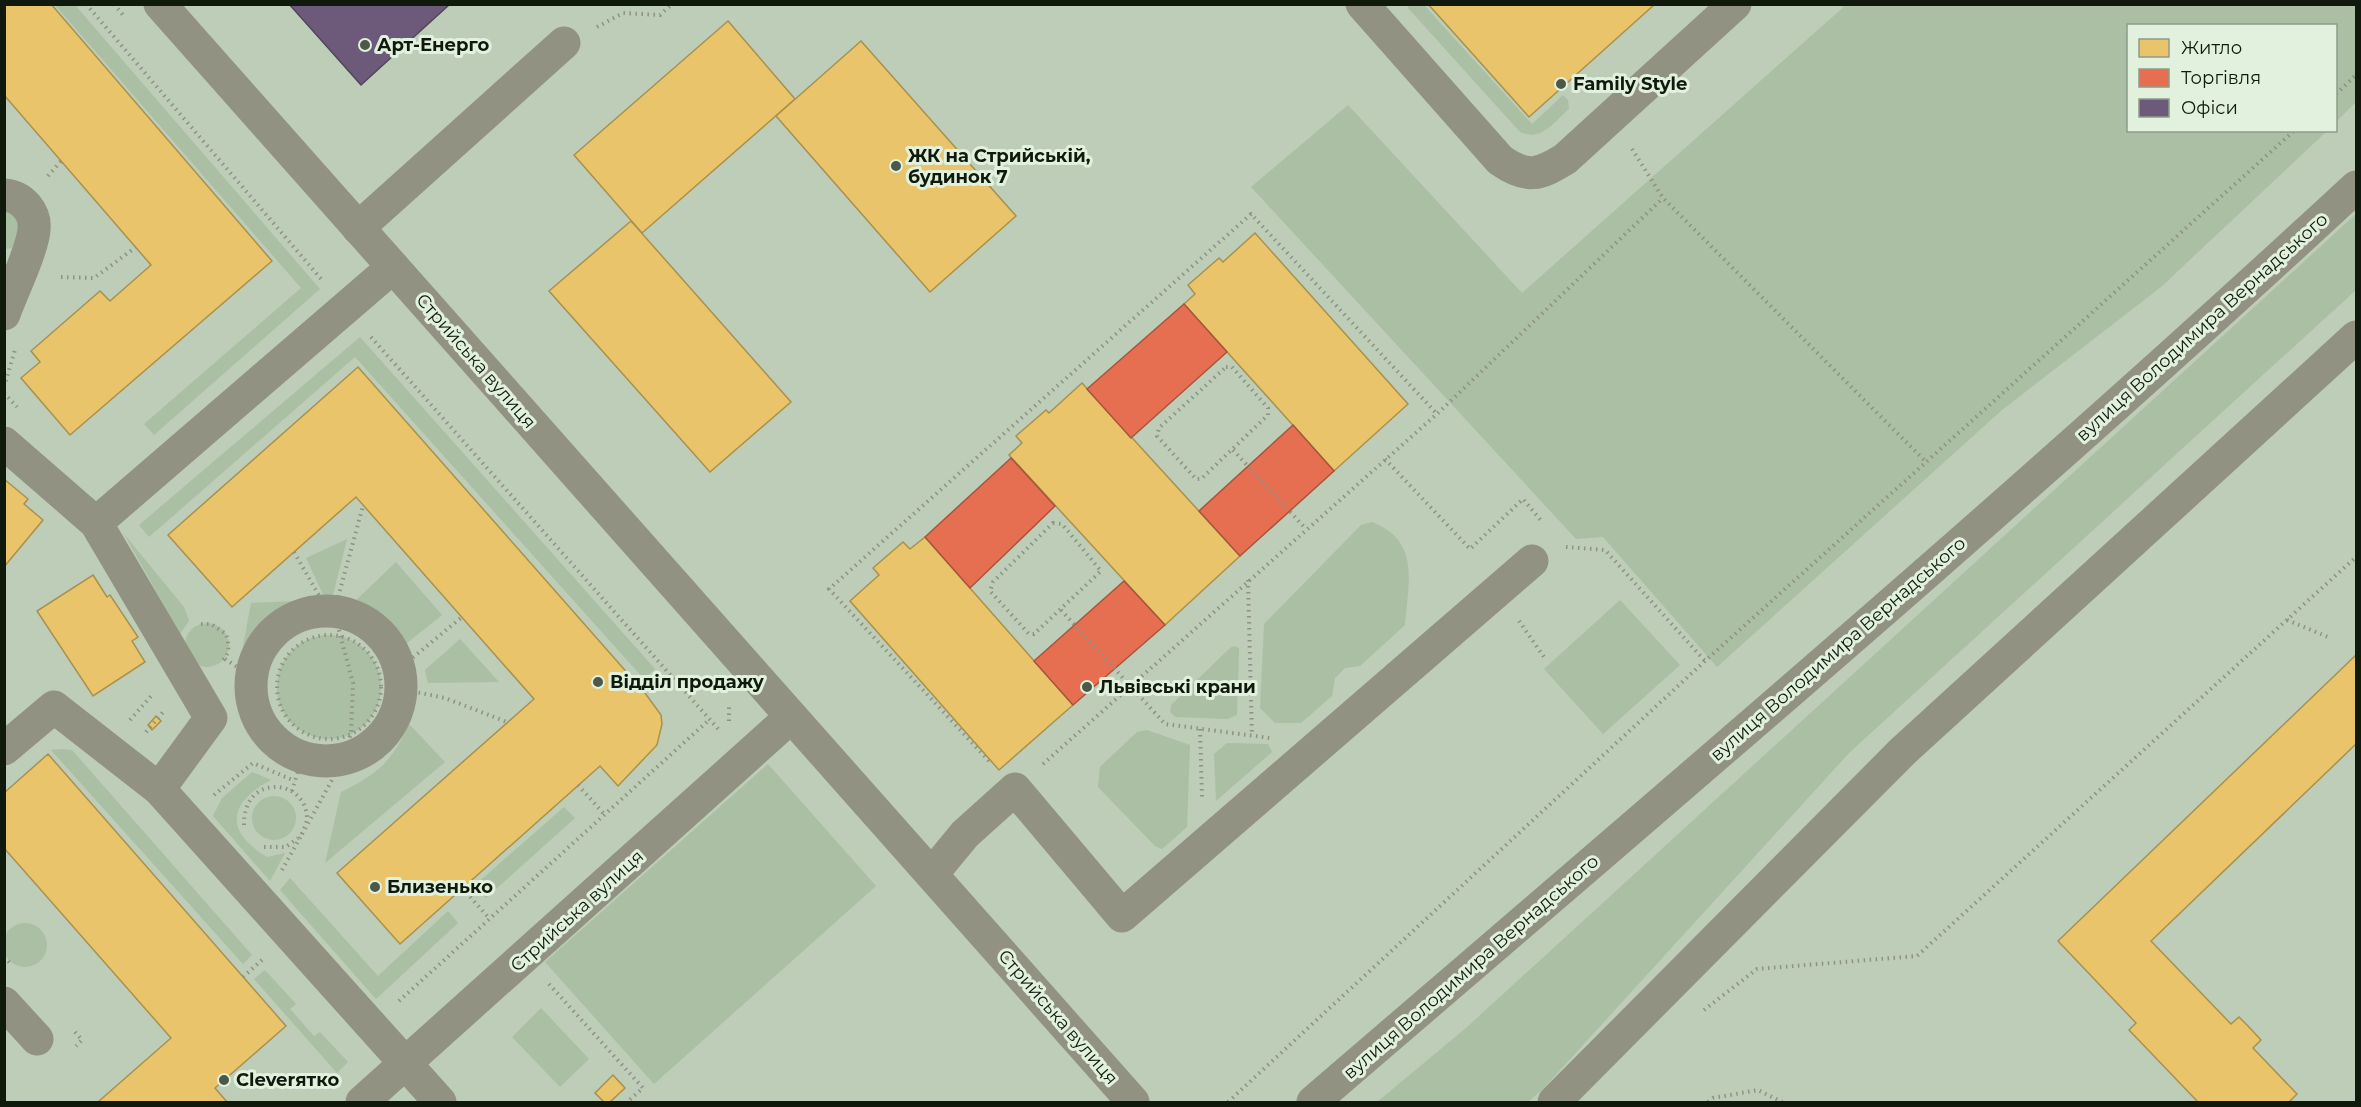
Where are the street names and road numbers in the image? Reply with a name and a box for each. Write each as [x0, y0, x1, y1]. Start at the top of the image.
street label: вулиця Володимира Вернадського [2072, 208, 2332, 446]
street label: Стрийська вулиця [411, 289, 541, 433]
street label: вулиця Володимира Вернадського [1706, 532, 1970, 766]
street label: Стрийська вулиця [506, 845, 648, 977]
street label: вулиця Володимира Вернадського [1339, 850, 1603, 1084]
street label: Стрийська вулиця [993, 945, 1123, 1089]

